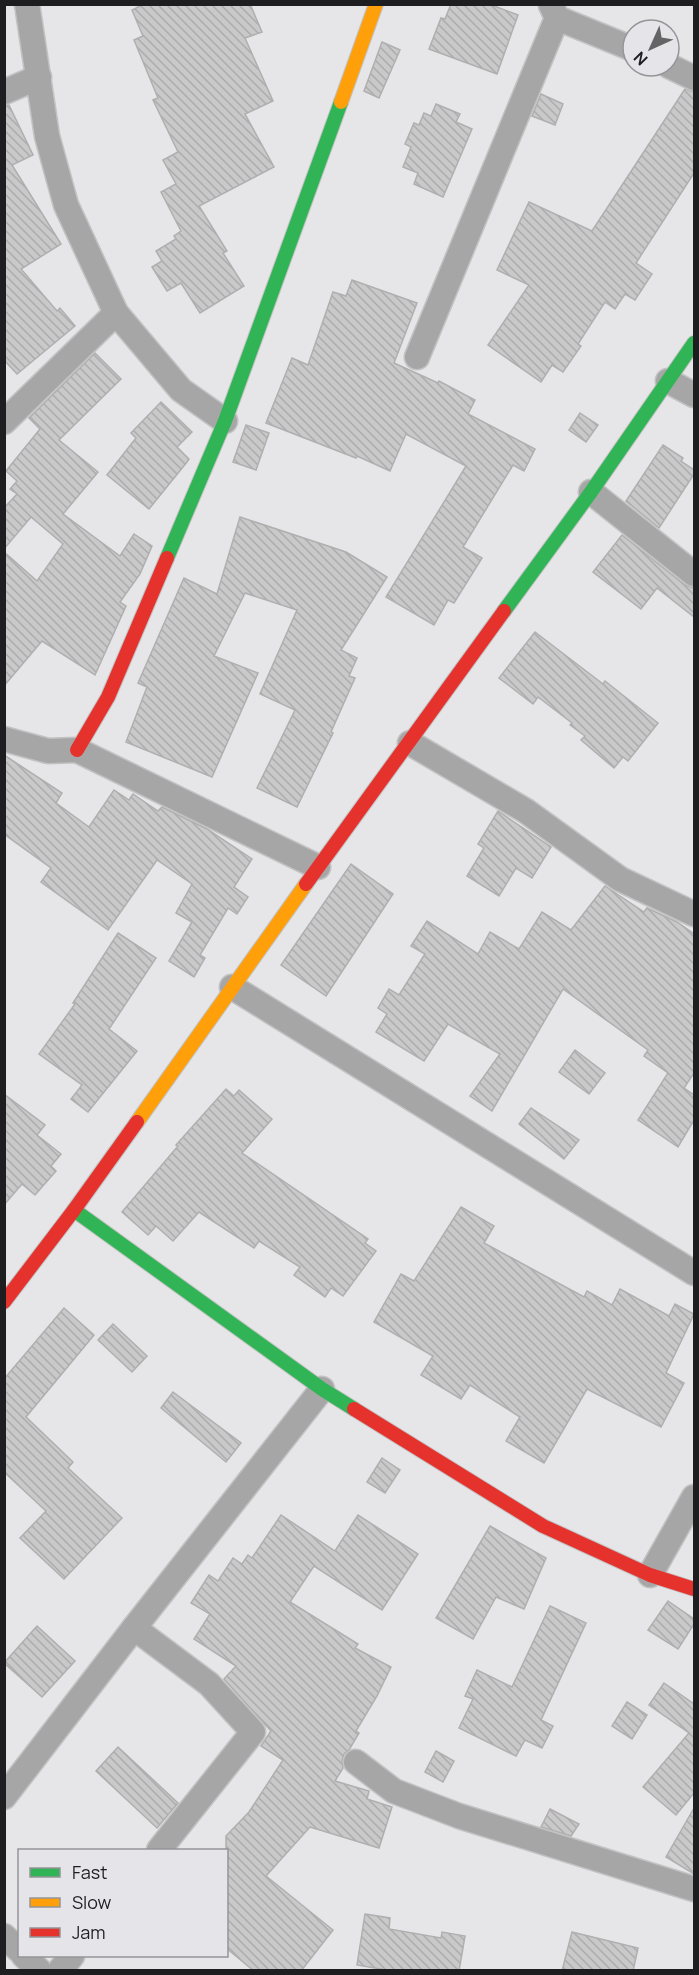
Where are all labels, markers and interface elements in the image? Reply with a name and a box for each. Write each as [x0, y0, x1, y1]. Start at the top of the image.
north arrow [621, 18, 681, 78]
text: N [629, 47, 652, 70]
legend [18, 1849, 228, 1957]
text: Fast [72, 1860, 107, 1884]
text: Slow [72, 1890, 112, 1914]
text: Jam [72, 1920, 106, 1944]

